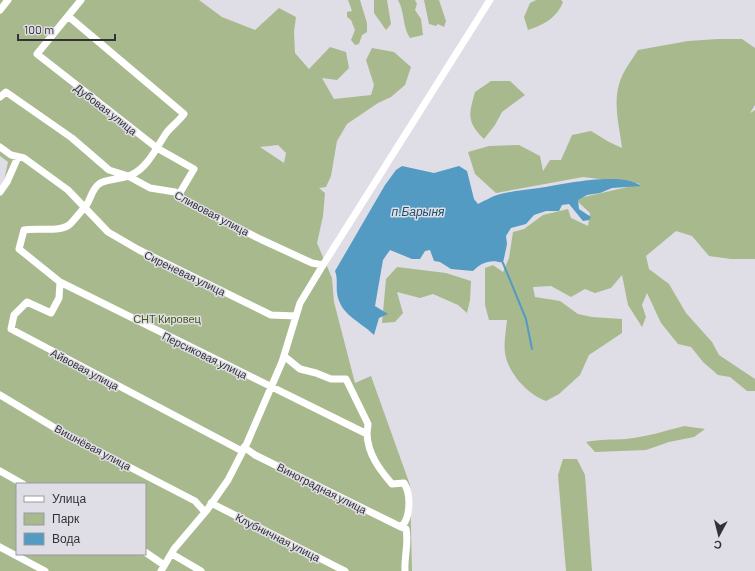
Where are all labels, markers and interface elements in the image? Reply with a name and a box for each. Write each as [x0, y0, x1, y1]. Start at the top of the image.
scale bar [18, 16, 115, 42]
text: 100 m [24, 22, 54, 36]
street label: Дубовая улица [72, 80, 141, 138]
street label: Сливовая улица [172, 188, 252, 239]
water label: п.Барыня [392, 204, 445, 219]
street label: Сиреневая улица [142, 248, 229, 299]
park label: СНТ Кировец [133, 312, 202, 325]
street label: Персиковая улица [160, 329, 250, 382]
street label: Айвовая улица [49, 346, 122, 393]
street label: Вишнёвая улица [53, 421, 134, 473]
street label: Виноградная улица [275, 460, 370, 517]
legend [16, 483, 146, 555]
text: Улица [52, 491, 86, 506]
street label: Клубничная улица [233, 510, 323, 564]
text: Парк [52, 511, 80, 526]
north arrow [699, 515, 739, 555]
text: Вода [52, 531, 80, 546]
text: С [713, 538, 722, 552]

